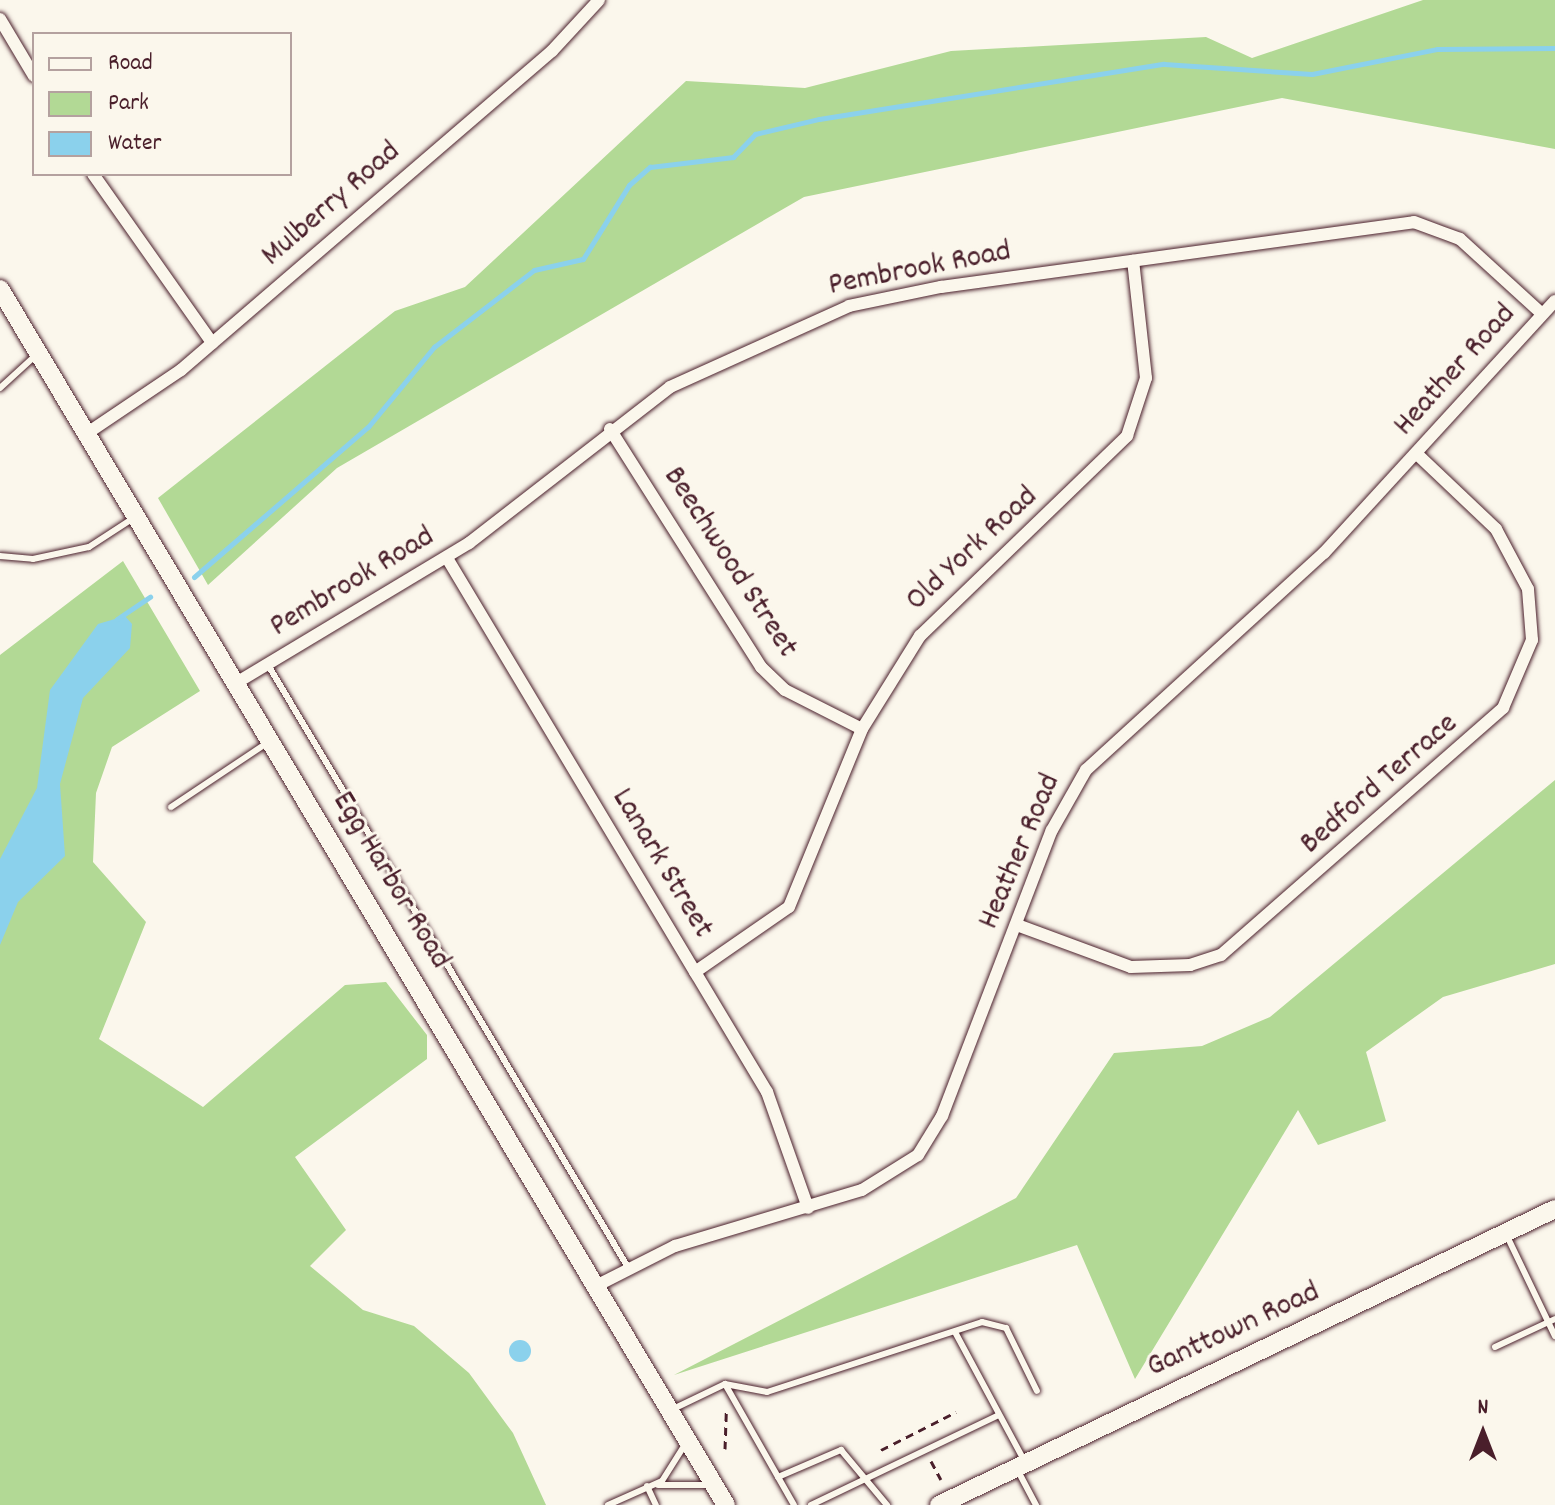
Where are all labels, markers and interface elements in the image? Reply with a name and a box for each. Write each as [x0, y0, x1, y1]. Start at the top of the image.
legend [32, 32, 292, 176]
text: Road [108, 47, 153, 81]
text: Park [108, 87, 149, 121]
text: Water [108, 127, 161, 161]
street label: Mulberry Road [255, 134, 409, 276]
street label: Pembrook Road [825, 233, 1015, 307]
street label: Heather Road [1387, 297, 1525, 445]
street label: Beechwood Street [653, 460, 805, 666]
street label: Old York Road [899, 479, 1047, 621]
street label: Pembrook Road [264, 519, 442, 647]
street label: Bedford Terrace [1293, 706, 1467, 864]
street label: Heather Road [971, 769, 1071, 935]
street label: Lanark Street [601, 782, 721, 946]
street label: Egg Harbor Road [322, 785, 458, 977]
street label: Ganttown Road [1141, 1274, 1327, 1388]
north arrow [1443, 1393, 1523, 1473]
text: N [1478, 1393, 1488, 1424]

